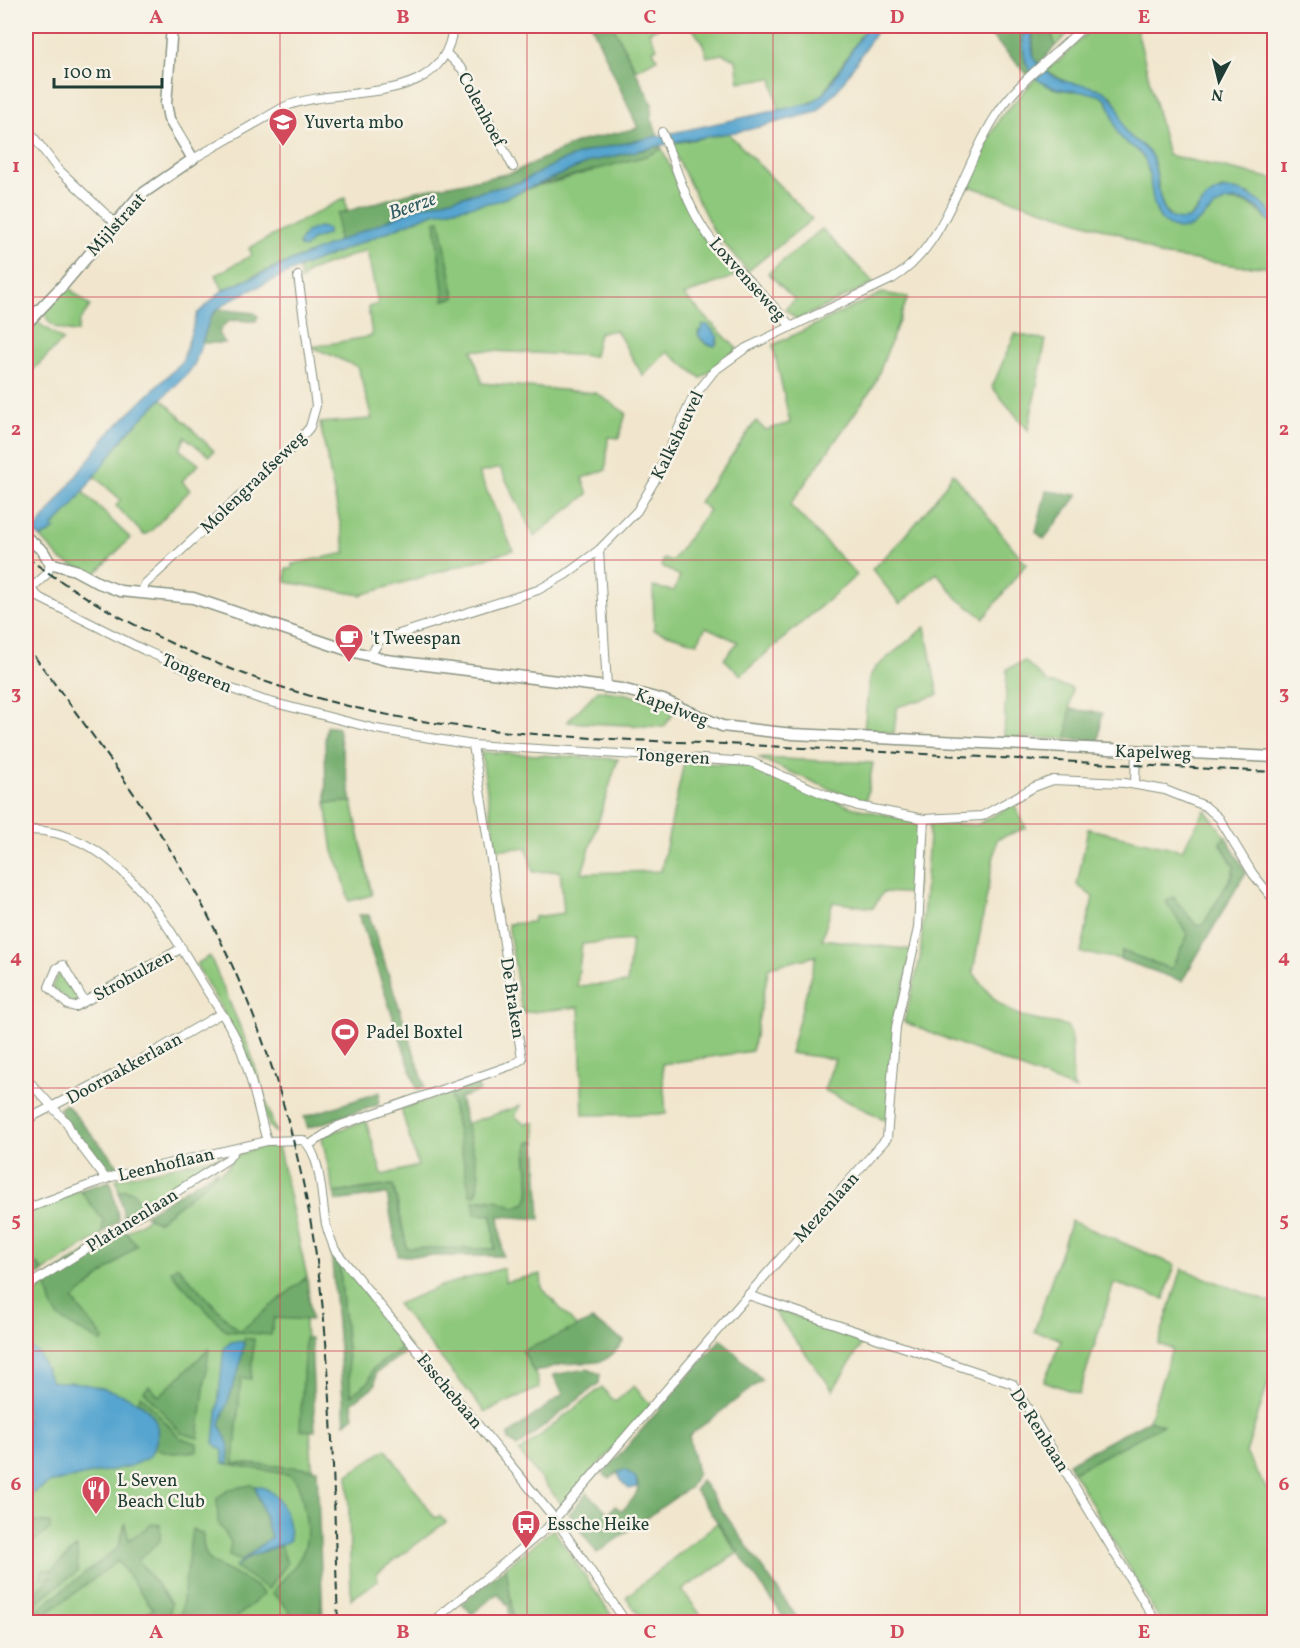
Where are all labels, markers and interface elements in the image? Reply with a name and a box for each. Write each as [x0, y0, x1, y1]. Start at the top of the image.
text: A [149, 4, 163, 32]
text: B [396, 4, 410, 32]
text: C [644, 4, 657, 32]
text: D [890, 4, 904, 32]
text: E [1138, 4, 1150, 32]
scale bar [54, 51, 162, 89]
north arrow [1189, 51, 1249, 111]
text: 100 m [63, 61, 112, 86]
street label: Colenhoef [451, 68, 512, 153]
text: N [1210, 82, 1225, 106]
school or university icon: Yuverta mbo [267, 106, 299, 148]
place label: Yuverta mbo [304, 111, 404, 136]
text: 1 [12, 153, 20, 181]
text: 1 [1280, 153, 1288, 181]
water label: Beerze [385, 185, 441, 228]
street label: Mijlstraat [82, 188, 153, 262]
street label: Loxvenseweg [703, 233, 791, 327]
street label: Kalksheuvel [646, 387, 711, 484]
text: 2 [11, 416, 21, 444]
text: 2 [1279, 416, 1289, 444]
street label: Molengraafseweg [195, 426, 313, 540]
cafe icon: 't Tweespan [333, 622, 365, 664]
place label: 't Tweespan [370, 627, 461, 652]
street label: Tongeren [157, 648, 236, 700]
text: 3 [11, 680, 21, 708]
text: 3 [1279, 680, 1289, 708]
street label: Kapelweg [631, 683, 712, 734]
street label: Kapelweg [1114, 740, 1192, 767]
street label: Tongeren [635, 743, 711, 772]
text: 4 [10, 944, 22, 972]
street label: Strohulzen [89, 944, 178, 1009]
text: 4 [1278, 944, 1290, 972]
street label: De Braken [493, 956, 530, 1041]
sports icon: Padel Boxtel [329, 1016, 361, 1058]
place label: Padel Boxtel [366, 1021, 463, 1046]
street label: Doornakkerlaan [62, 1027, 187, 1112]
street label: Leenhoflaan [116, 1142, 217, 1189]
street label: Mezenlaan [789, 1167, 866, 1249]
street label: Platanenlaan [82, 1183, 184, 1259]
text: 5 [11, 1207, 21, 1235]
text: 5 [1279, 1207, 1289, 1235]
street label: Esschebaan [410, 1349, 488, 1435]
street label: De Renbaan [1003, 1384, 1075, 1478]
place label: L Seven Beach Club [117, 1469, 205, 1515]
text: 6 [11, 1471, 22, 1499]
text: 6 [1279, 1471, 1290, 1499]
restaurant icon: L Seven Beach Club [80, 1474, 112, 1516]
bus stop icon: Essche Heike [510, 1508, 542, 1550]
place label: Essche Heike [547, 1513, 649, 1538]
text: A [149, 1619, 163, 1647]
text: B [396, 1619, 410, 1647]
text: C [644, 1619, 657, 1647]
text: D [890, 1619, 904, 1647]
text: E [1138, 1619, 1150, 1647]

